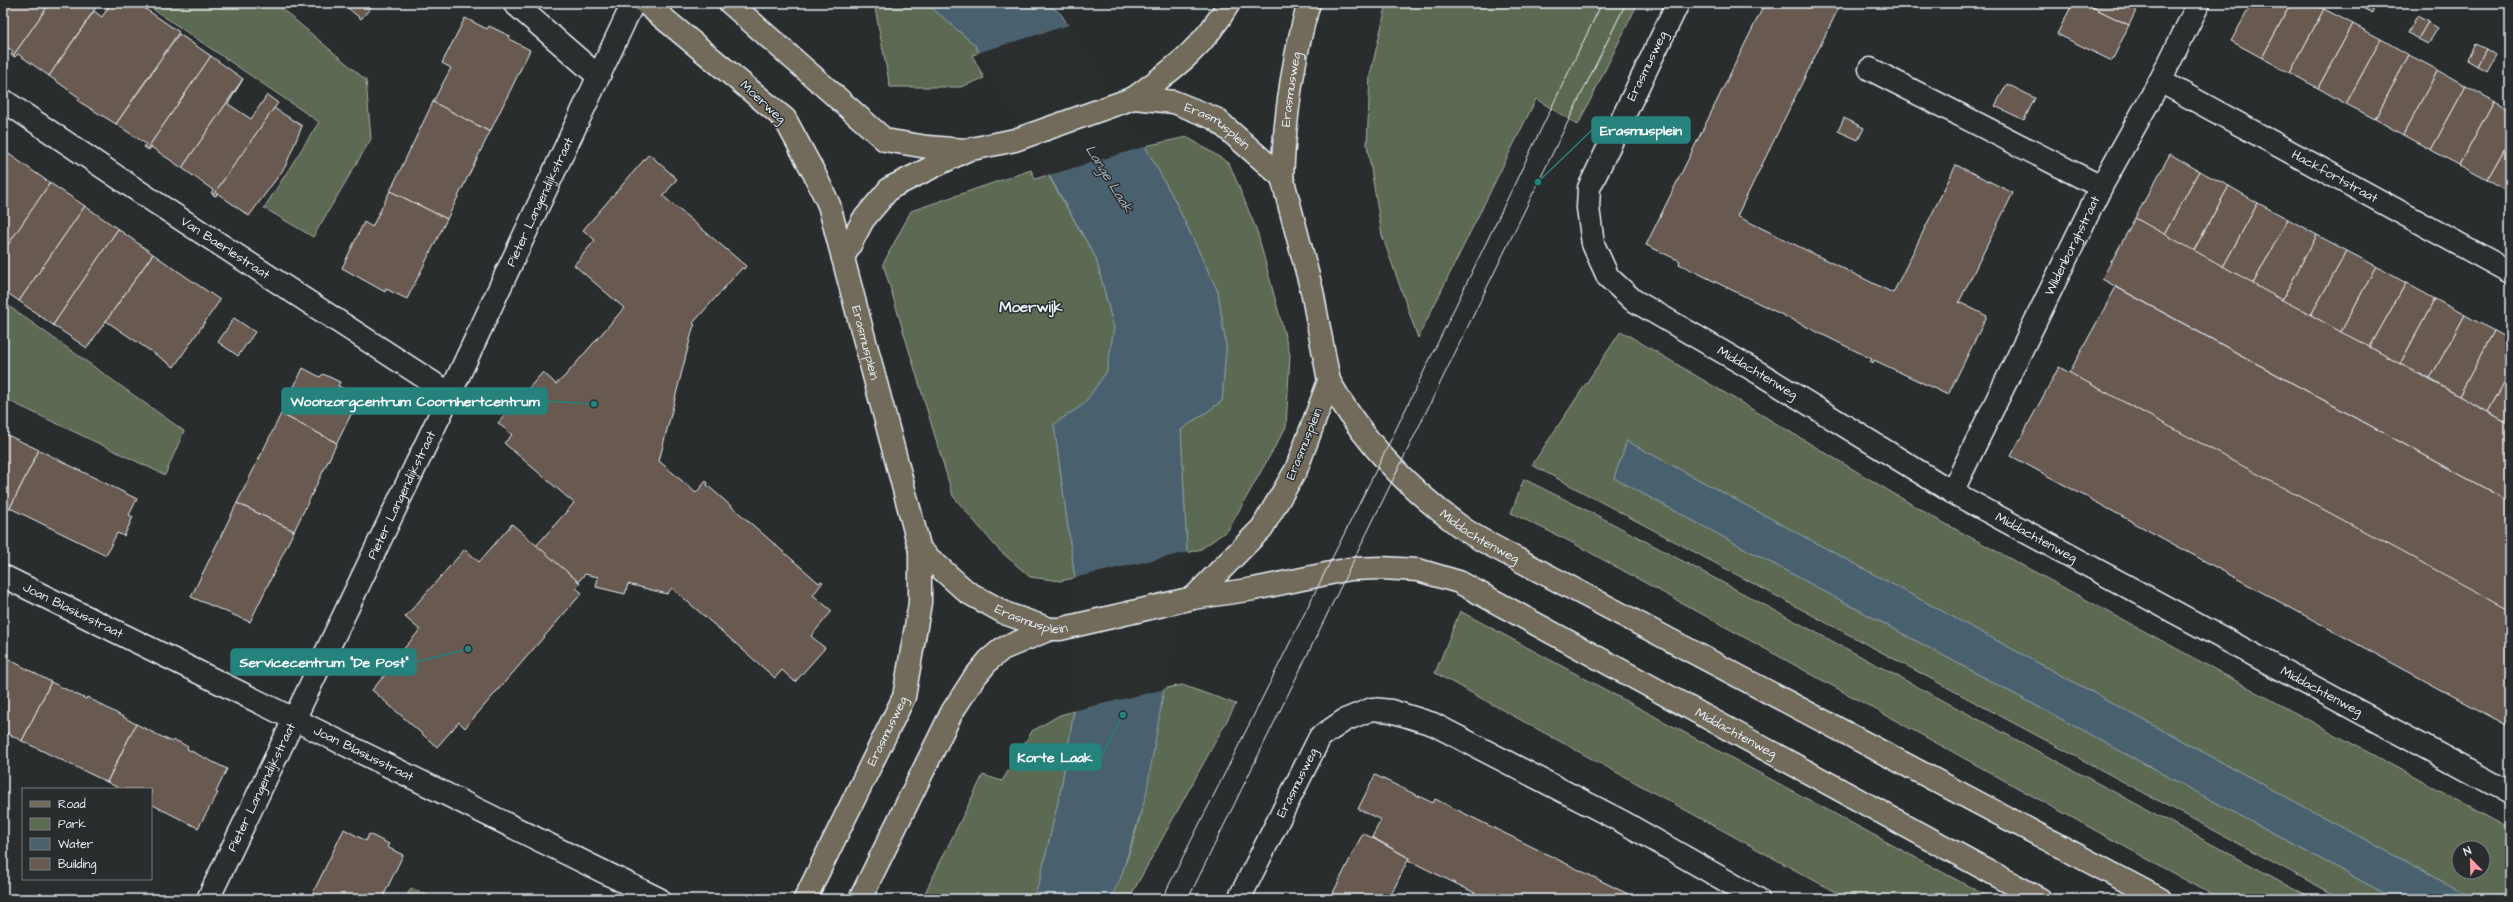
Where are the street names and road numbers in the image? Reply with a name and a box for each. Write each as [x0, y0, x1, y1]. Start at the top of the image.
street label: Erasmusweg [1622, 28, 1673, 104]
street label: Erasmusweg [1277, 50, 1307, 128]
street label: Moerweg [736, 76, 790, 129]
street label: Erasmusplein [1182, 98, 1254, 154]
street label: Pieter Langendijkstraat [502, 134, 578, 270]
street label: Hackfortstraat [2288, 146, 2382, 208]
street label: Wildenborghstraat [2040, 192, 2105, 299]
street label: Van Baerlestraat [177, 212, 274, 284]
street label: Erasmusplein [847, 304, 884, 382]
street label: Middachtenweg [1714, 342, 1801, 405]
street label: Erasmusplein [1281, 405, 1327, 483]
street label: Pieter Langendijkstraat [363, 427, 440, 562]
street label: Middachtenweg [1436, 505, 1523, 569]
street label: Middachtenweg [1992, 508, 2081, 568]
street label: Joan Blasiusstraat [20, 578, 127, 643]
street label: Erasmusplein [991, 600, 1070, 638]
street label: Middachtenweg [2277, 662, 2366, 722]
street label: Erasmusweg [863, 693, 913, 769]
street label: Middachtenweg [1692, 704, 1780, 764]
street label: Pieter Langendijkstraat [223, 719, 300, 855]
street label: Joan Blasiusstraat [311, 721, 417, 786]
street label: Erasmusweg [1272, 745, 1323, 821]

